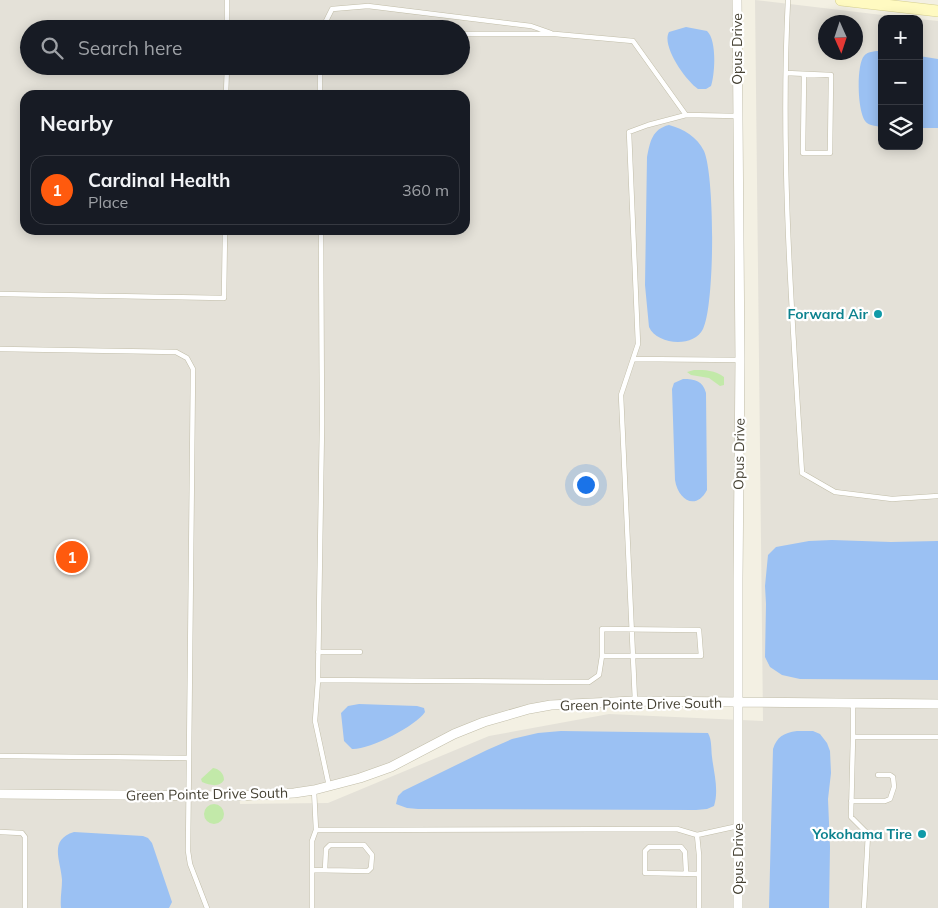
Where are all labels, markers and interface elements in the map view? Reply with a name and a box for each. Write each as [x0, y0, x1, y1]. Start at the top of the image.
street label: Opus Drive [728, 13, 746, 85]
north arrow [818, 15, 863, 60]
map controls [878, 15, 923, 150]
button: + [878, 15, 923, 60]
search box [20, 20, 470, 75]
icon: search [38, 34, 66, 62]
text: Search here [78, 36, 182, 60]
button: − [878, 60, 923, 105]
button: layers [878, 105, 923, 150]
text: Nearby [40, 110, 113, 136]
text: Cardinal Health [88, 168, 230, 192]
text: 1 [52, 180, 62, 200]
text: 360 m [402, 180, 449, 200]
text: Place [88, 192, 128, 212]
place label: Forward Air [788, 305, 868, 323]
marker: Forward Air [872, 308, 884, 320]
street label: Opus Drive [729, 418, 749, 490]
your location [573, 472, 599, 498]
pin: 1 [56, 538, 88, 576]
street label: Green Pointe Drive South [560, 694, 722, 714]
street label: Green Pointe Drive South [126, 784, 288, 804]
street label: Opus Drive [729, 823, 747, 895]
place label: Yokohama Tire [812, 825, 912, 843]
marker: Yokohama Tire [916, 828, 928, 840]

